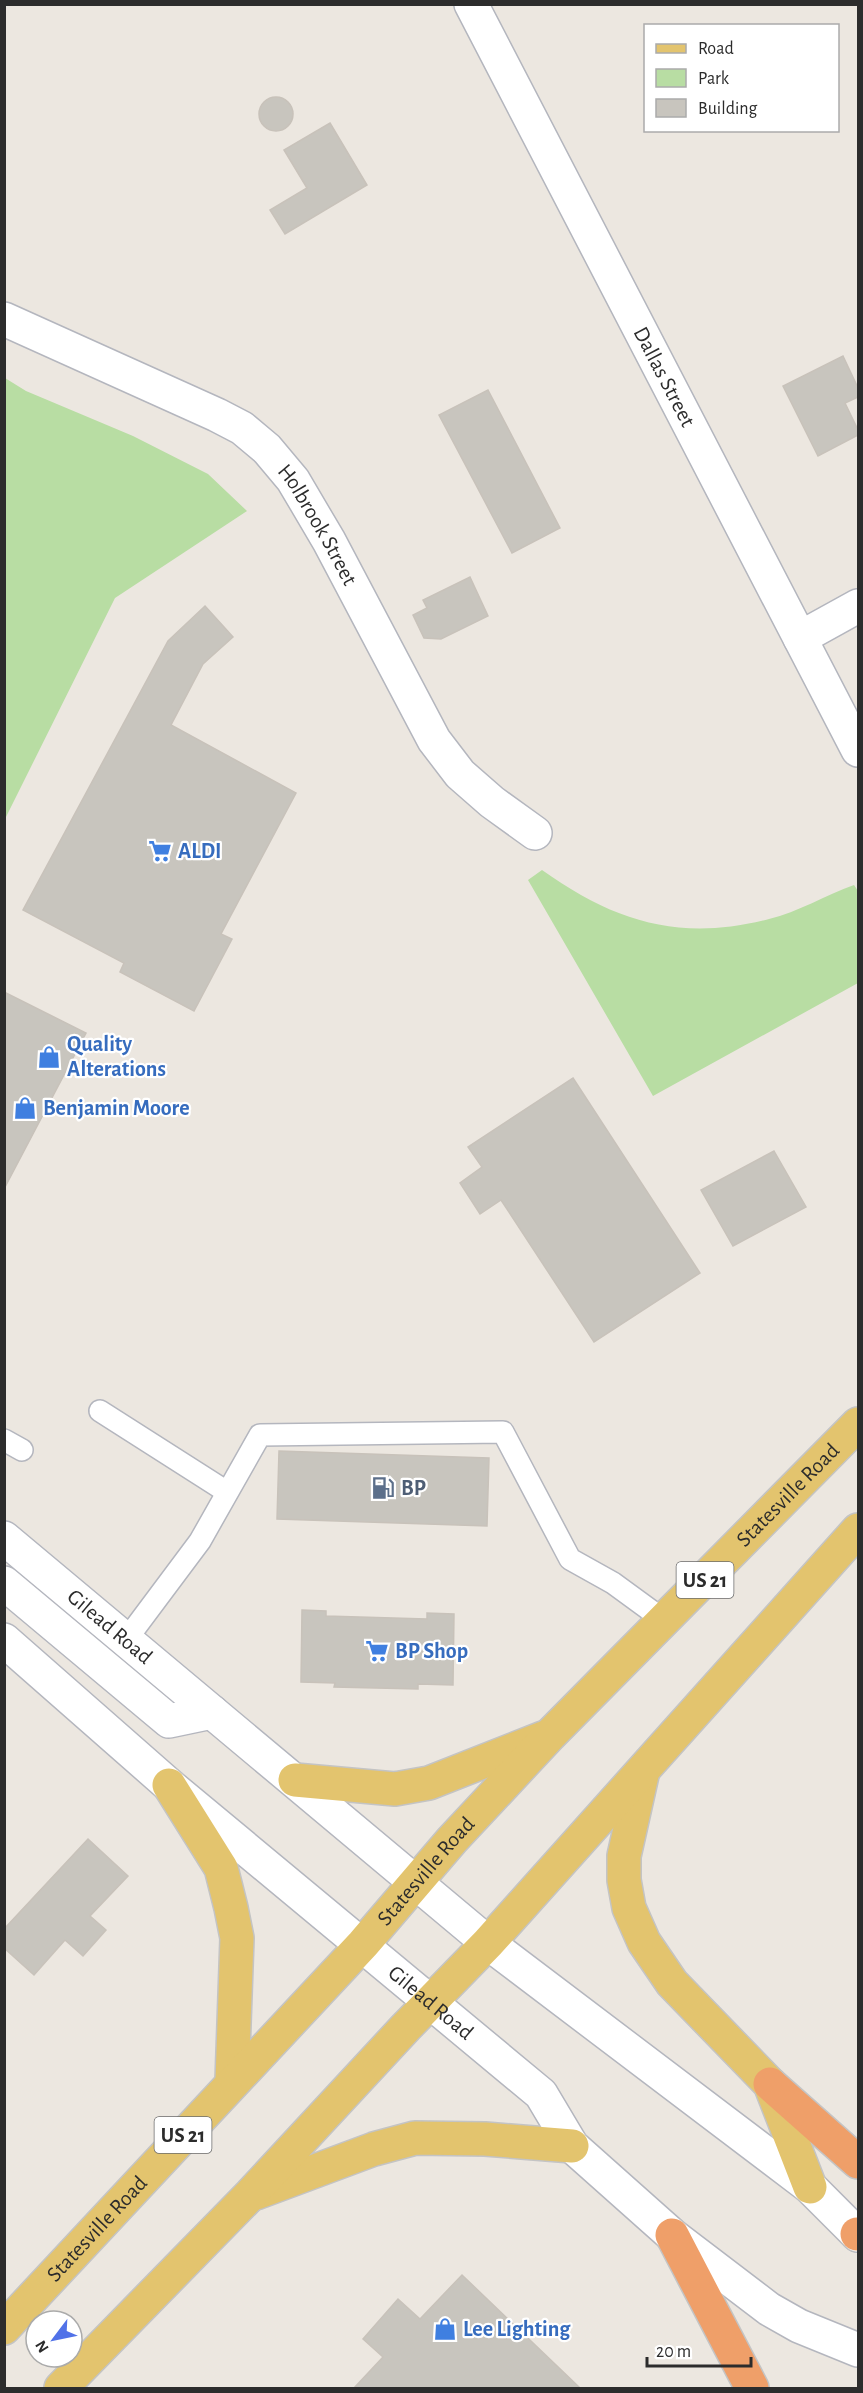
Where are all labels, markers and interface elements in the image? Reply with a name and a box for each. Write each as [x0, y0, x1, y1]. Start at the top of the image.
legend [644, 24, 839, 132]
text: Road [698, 40, 734, 58]
text: Park [698, 70, 730, 88]
text: Building [698, 100, 758, 118]
street label: Dallas Street [630, 323, 699, 430]
street label: Holbrook Street [274, 460, 361, 589]
supermarket icon: ALDI [147, 838, 173, 864]
place label: ALDI [178, 840, 222, 862]
place label: Quality Alterations [67, 1033, 166, 1080]
shop icon: Quality Alterations [36, 1044, 62, 1070]
shop icon: Benjamin Moore [12, 1095, 38, 1121]
place label: Benjamin Moore [43, 1097, 190, 1120]
street label: Statesville Road [732, 1439, 843, 1551]
fuel station icon: BP [370, 1475, 396, 1501]
place label: BP [401, 1477, 426, 1499]
road number: US 21 [676, 1562, 734, 1598]
street label: Gilead Road [63, 1585, 156, 1668]
supermarket icon: BP Shop [364, 1638, 390, 1664]
place label: BP Shop [395, 1640, 468, 1662]
street label: Statesville Road [373, 1813, 479, 1930]
street label: Gilead Road [384, 1961, 477, 2044]
road number: US 21 [154, 2117, 212, 2153]
street label: Statesville Road [42, 2172, 151, 2286]
north arrow [24, 2309, 84, 2369]
shop icon: Lee Lighting [432, 2316, 458, 2342]
place label: Lee Lighting [463, 2318, 571, 2340]
scale bar [647, 2330, 750, 2368]
text: N [32, 2337, 52, 2355]
text: 20 m [656, 2343, 691, 2361]

